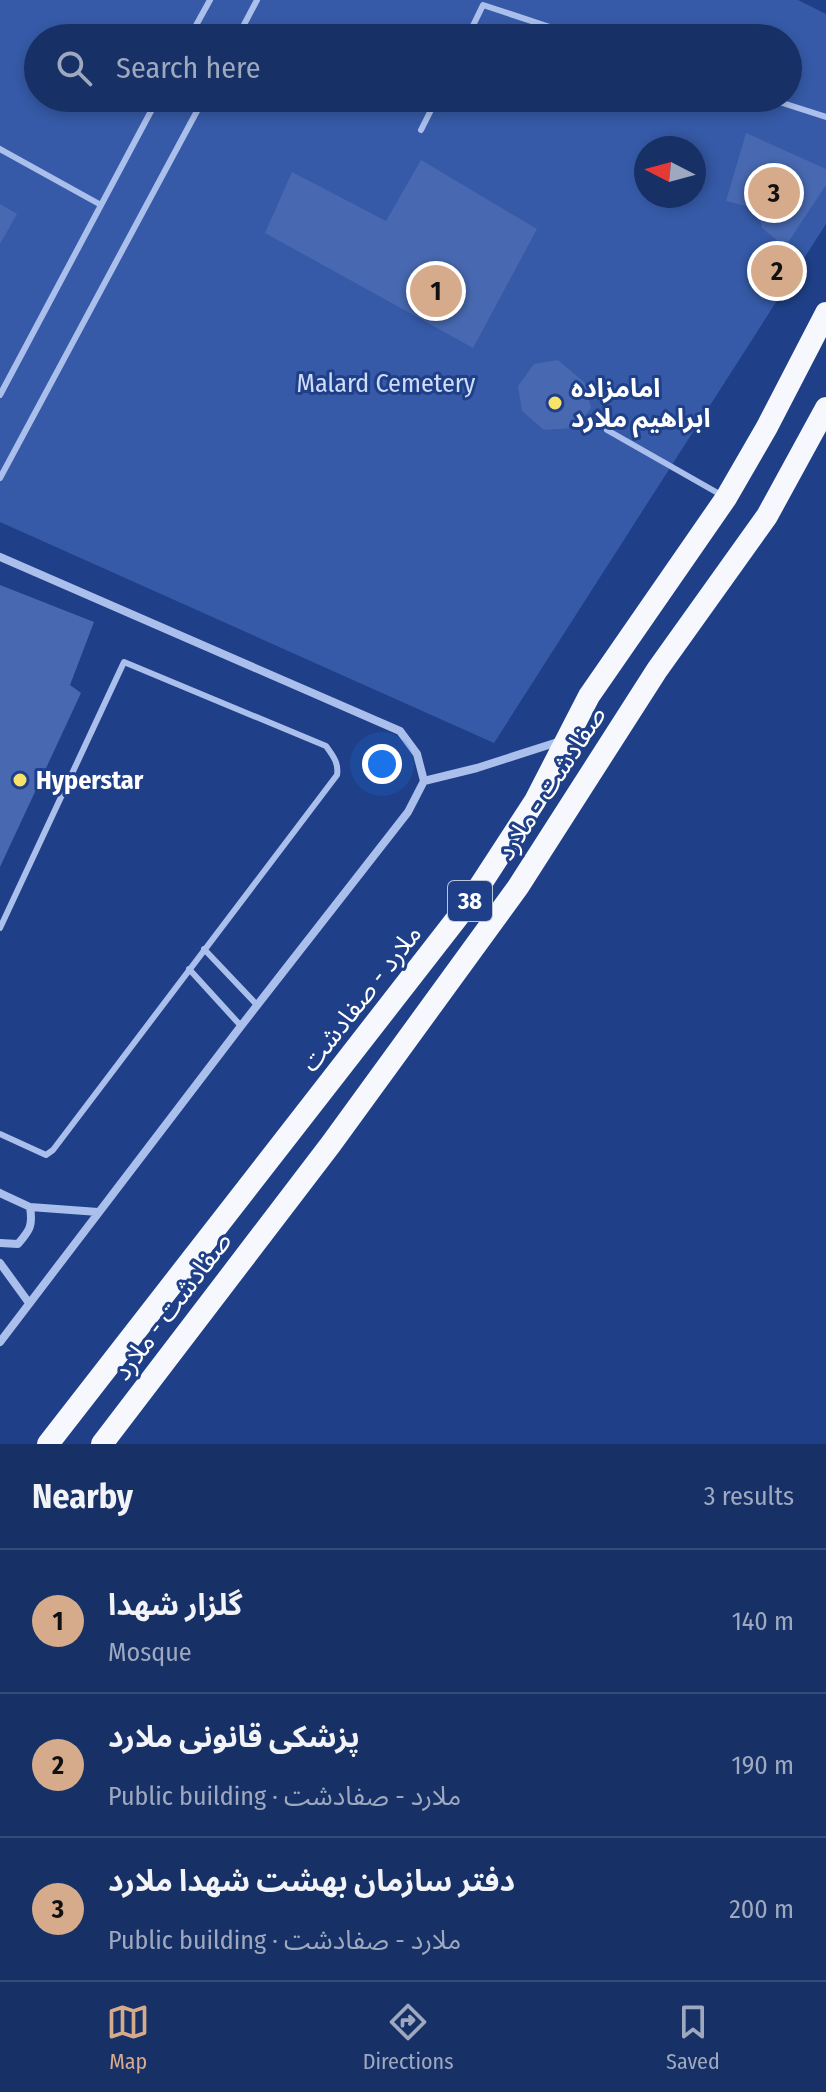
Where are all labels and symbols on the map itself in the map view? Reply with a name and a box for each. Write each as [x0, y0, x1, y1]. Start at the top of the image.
north arrow [634, 136, 706, 208]
pin: 3 [748, 163, 800, 223]
pin: 2 [751, 241, 803, 301]
pin: 1 [410, 261, 462, 321]
park label: Malard Cemetery [297, 368, 476, 399]
place label: امامزاده ابراهیم ملارد [571, 373, 711, 438]
marker: امامزاده ابراهیم ملارد [546, 394, 564, 412]
street label: صفادشت - ملارد [490, 700, 613, 866]
your location [362, 744, 402, 784]
place label: Hyperstar [36, 765, 144, 796]
marker: Hyperstar [11, 771, 29, 789]
road number: 38 [448, 881, 492, 921]
street label: ملارد - صفادشت [295, 919, 428, 1078]
street label: صفادشت - ملارد [107, 1226, 238, 1386]

